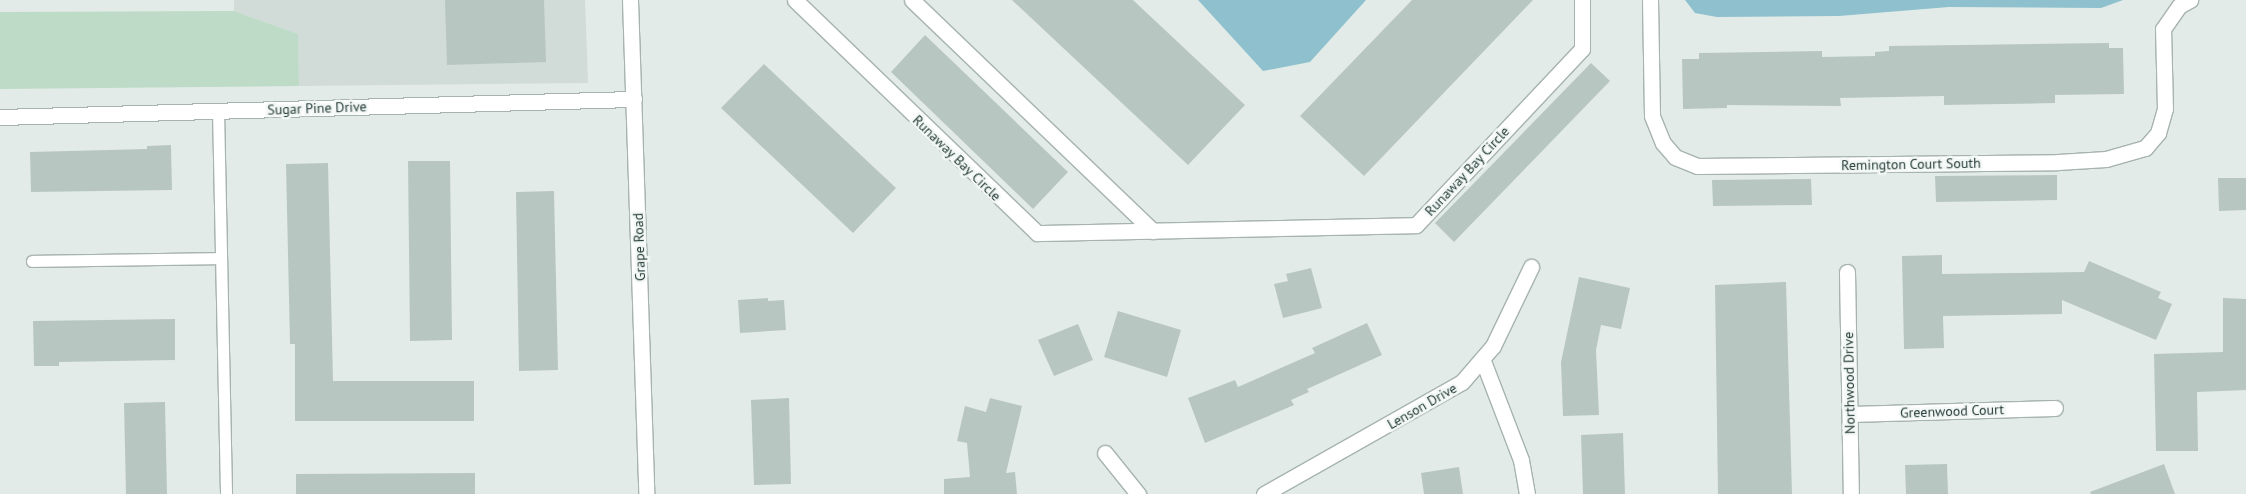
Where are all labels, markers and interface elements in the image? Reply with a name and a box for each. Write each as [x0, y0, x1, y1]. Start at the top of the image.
street label: Sugar Pine Drive [267, 98, 367, 118]
street label: Runaway Bay Circle [909, 111, 1005, 205]
street label: Runaway Bay Circle [1421, 122, 1513, 220]
street label: Remington Court South [1841, 154, 1981, 174]
street label: Grape Road [629, 213, 649, 281]
street label: Northwood Drive [1840, 332, 1858, 434]
street label: Lenson Drive [1384, 379, 1460, 433]
street label: Greenwood Court [1900, 401, 2004, 421]

